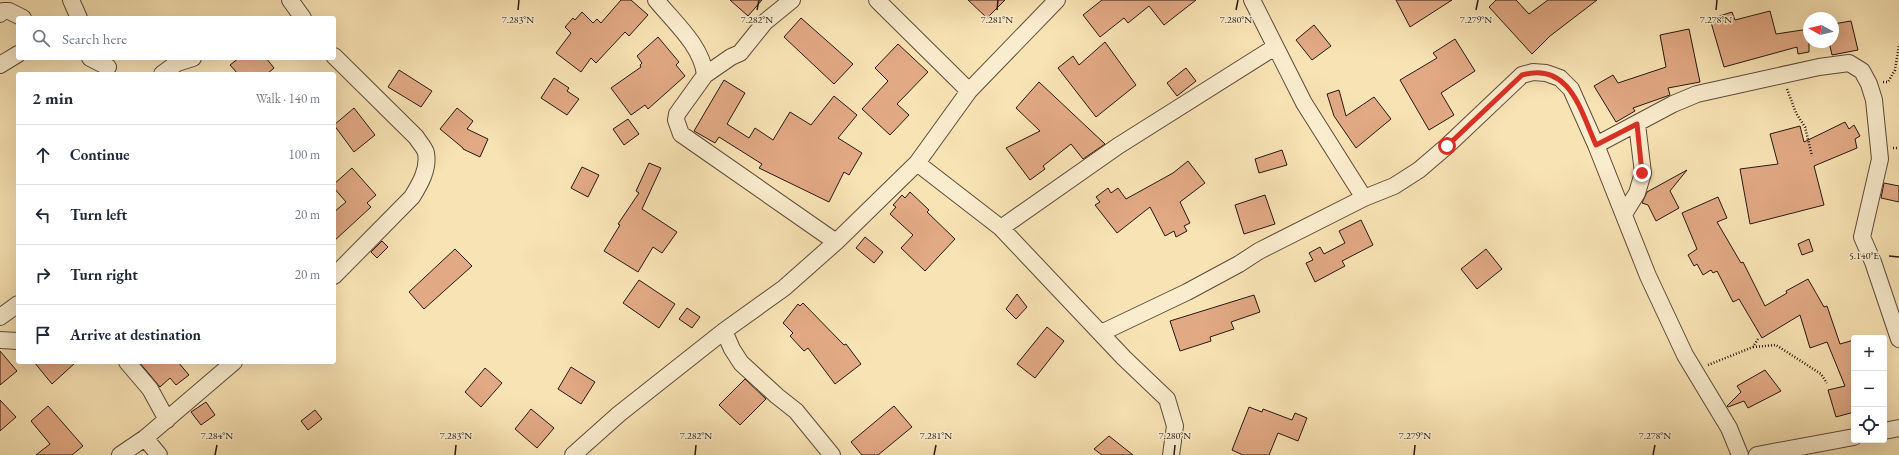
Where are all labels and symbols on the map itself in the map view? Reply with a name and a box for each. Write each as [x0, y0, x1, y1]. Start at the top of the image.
north arrow [1803, 12, 1839, 48]
text: 7.283°N [502, 13, 534, 26]
text: 7.282°N [741, 13, 773, 26]
text: 7.281°N [981, 13, 1013, 26]
text: 7.280°N [1220, 13, 1252, 26]
text: 7.279°N [1460, 13, 1492, 26]
text: 7.278°N [1700, 13, 1732, 26]
route start [1438, 137, 1456, 155]
route end [1633, 164, 1651, 182]
text: 5.140°E [1849, 249, 1879, 262]
text: 7.284°N [201, 429, 233, 442]
text: 7.283°N [440, 429, 472, 442]
text: 7.282°N [680, 429, 712, 442]
text: 7.281°N [920, 429, 952, 442]
text: 7.280°N [1159, 429, 1191, 442]
text: 7.279°N [1399, 429, 1431, 442]
text: 7.278°N [1639, 429, 1671, 442]

